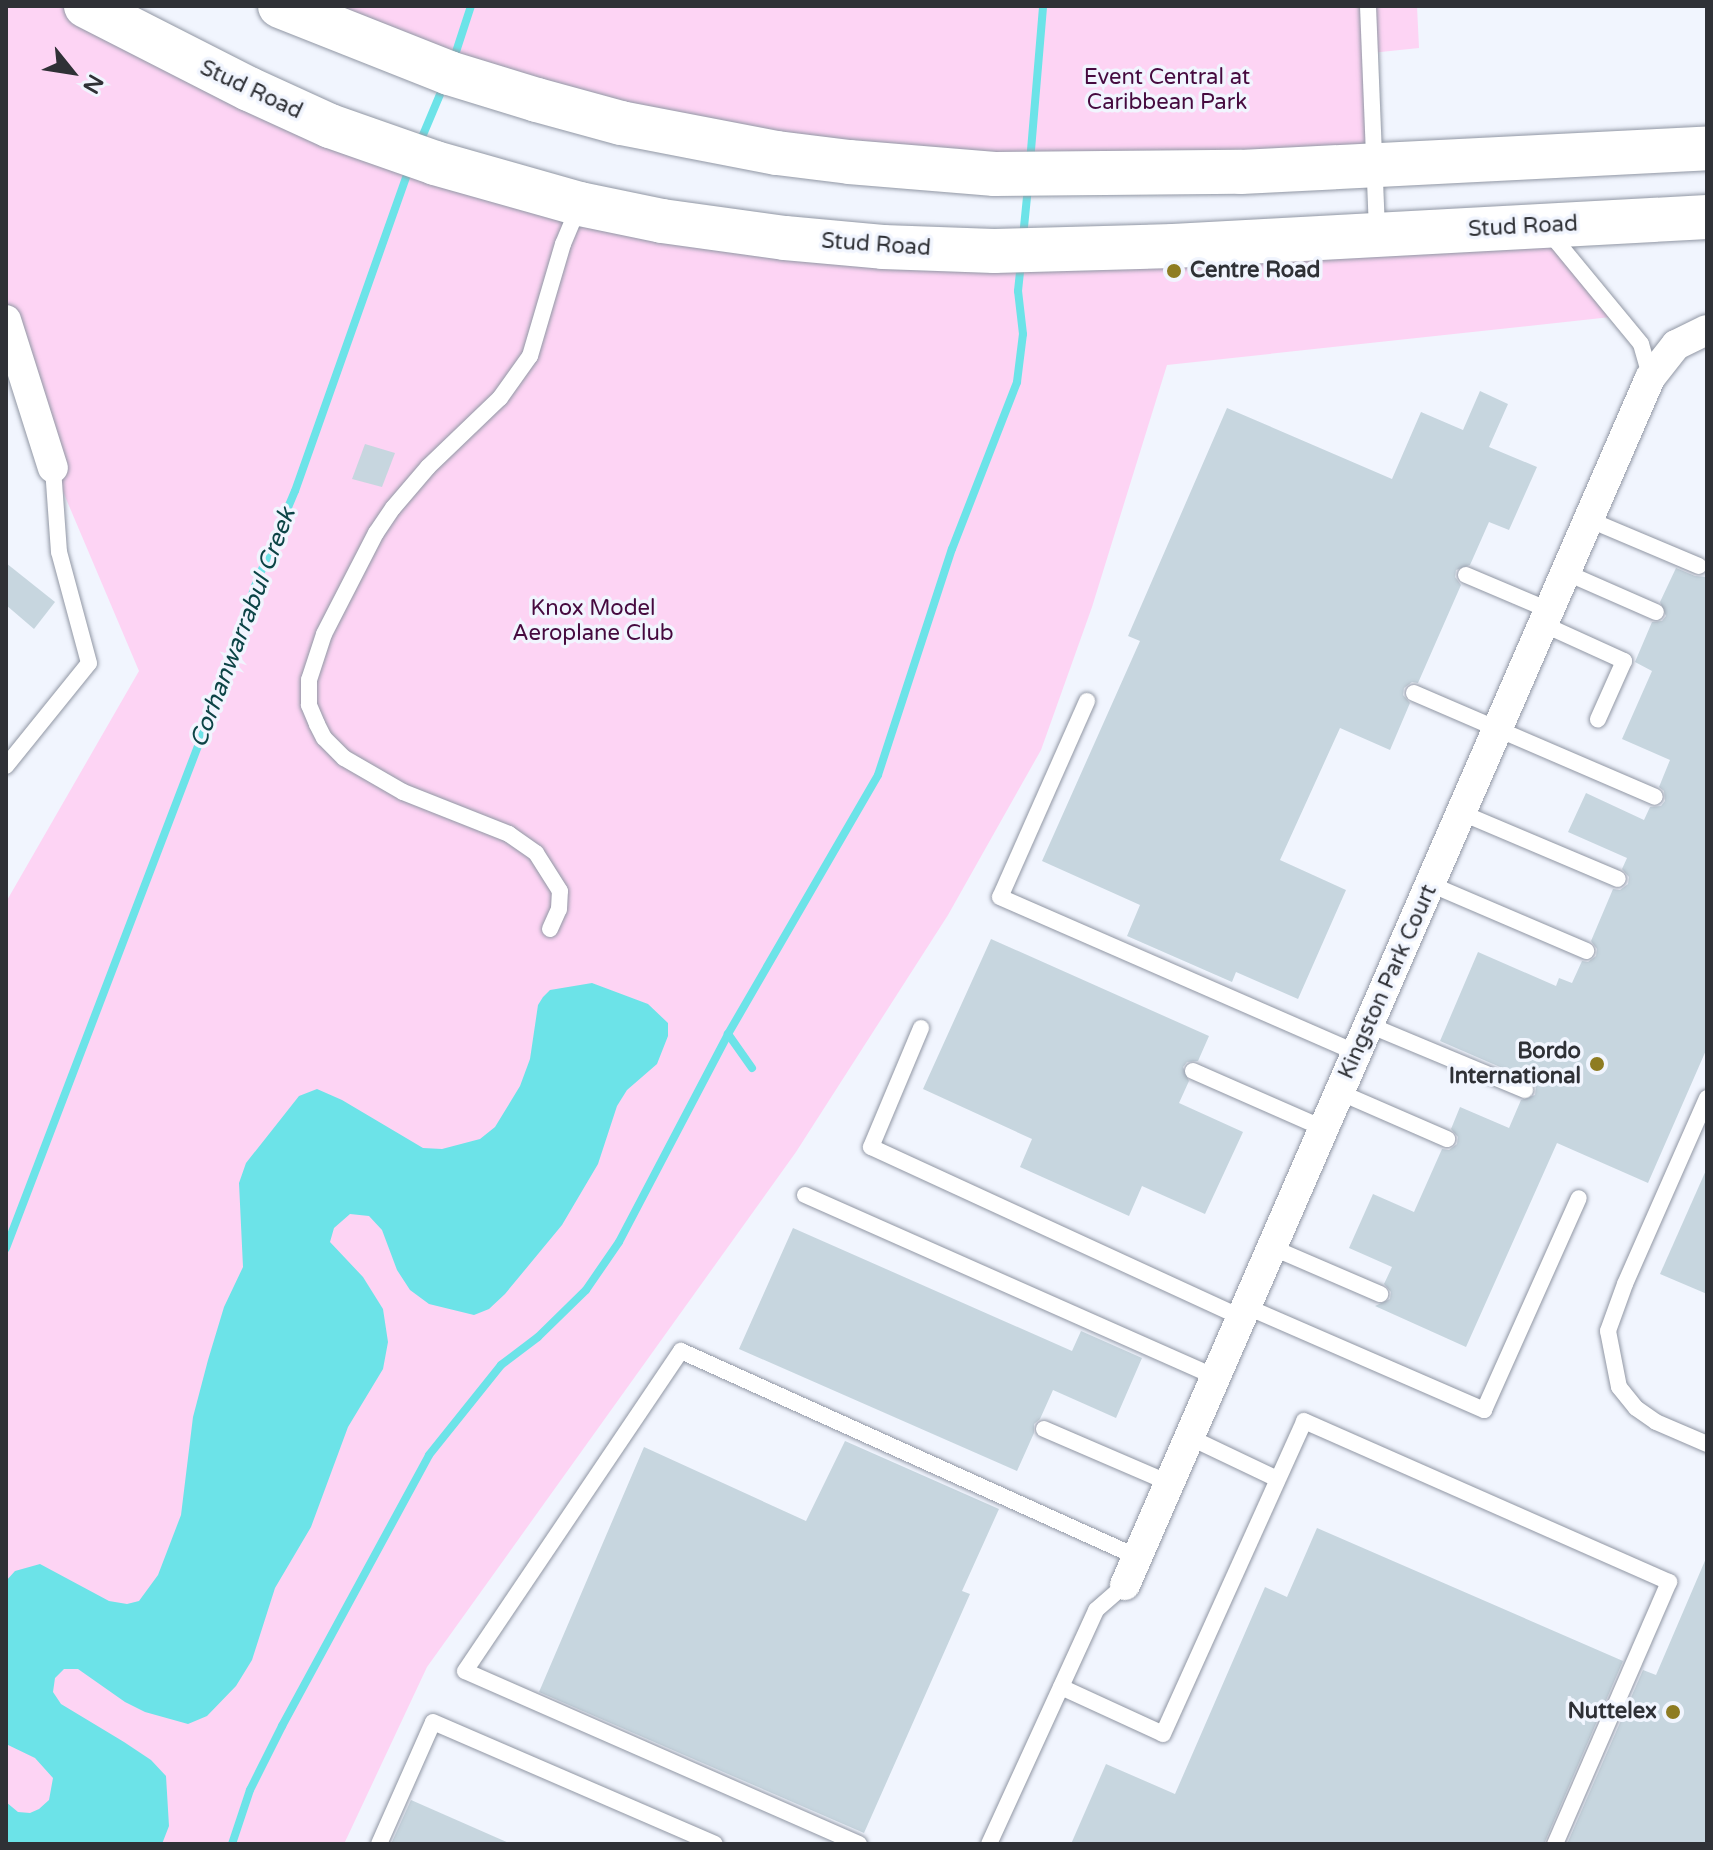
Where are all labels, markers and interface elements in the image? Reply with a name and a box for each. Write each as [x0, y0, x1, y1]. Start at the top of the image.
north arrow [32, 32, 112, 112]
street label: Stud Road [196, 55, 306, 125]
park label: Event Central at Caribbean Park [1084, 64, 1250, 116]
text: N [77, 70, 108, 98]
street label: Stud Road [1468, 211, 1578, 243]
street label: Stud Road [820, 228, 932, 262]
place label: Centre Road [1190, 258, 1320, 284]
marker: Centre Road [1165, 262, 1183, 280]
water label: Corhanwarrabul Creek [184, 504, 302, 752]
park label: Knox Model Aeroplane Club [512, 595, 674, 646]
street label: Kingston Park Court [1333, 881, 1443, 1083]
place label: Bordo International [1449, 1038, 1581, 1090]
marker: Bordo International [1588, 1055, 1606, 1073]
place label: Nuttelex [1567, 1699, 1657, 1725]
marker: Nuttelex [1664, 1703, 1682, 1721]

